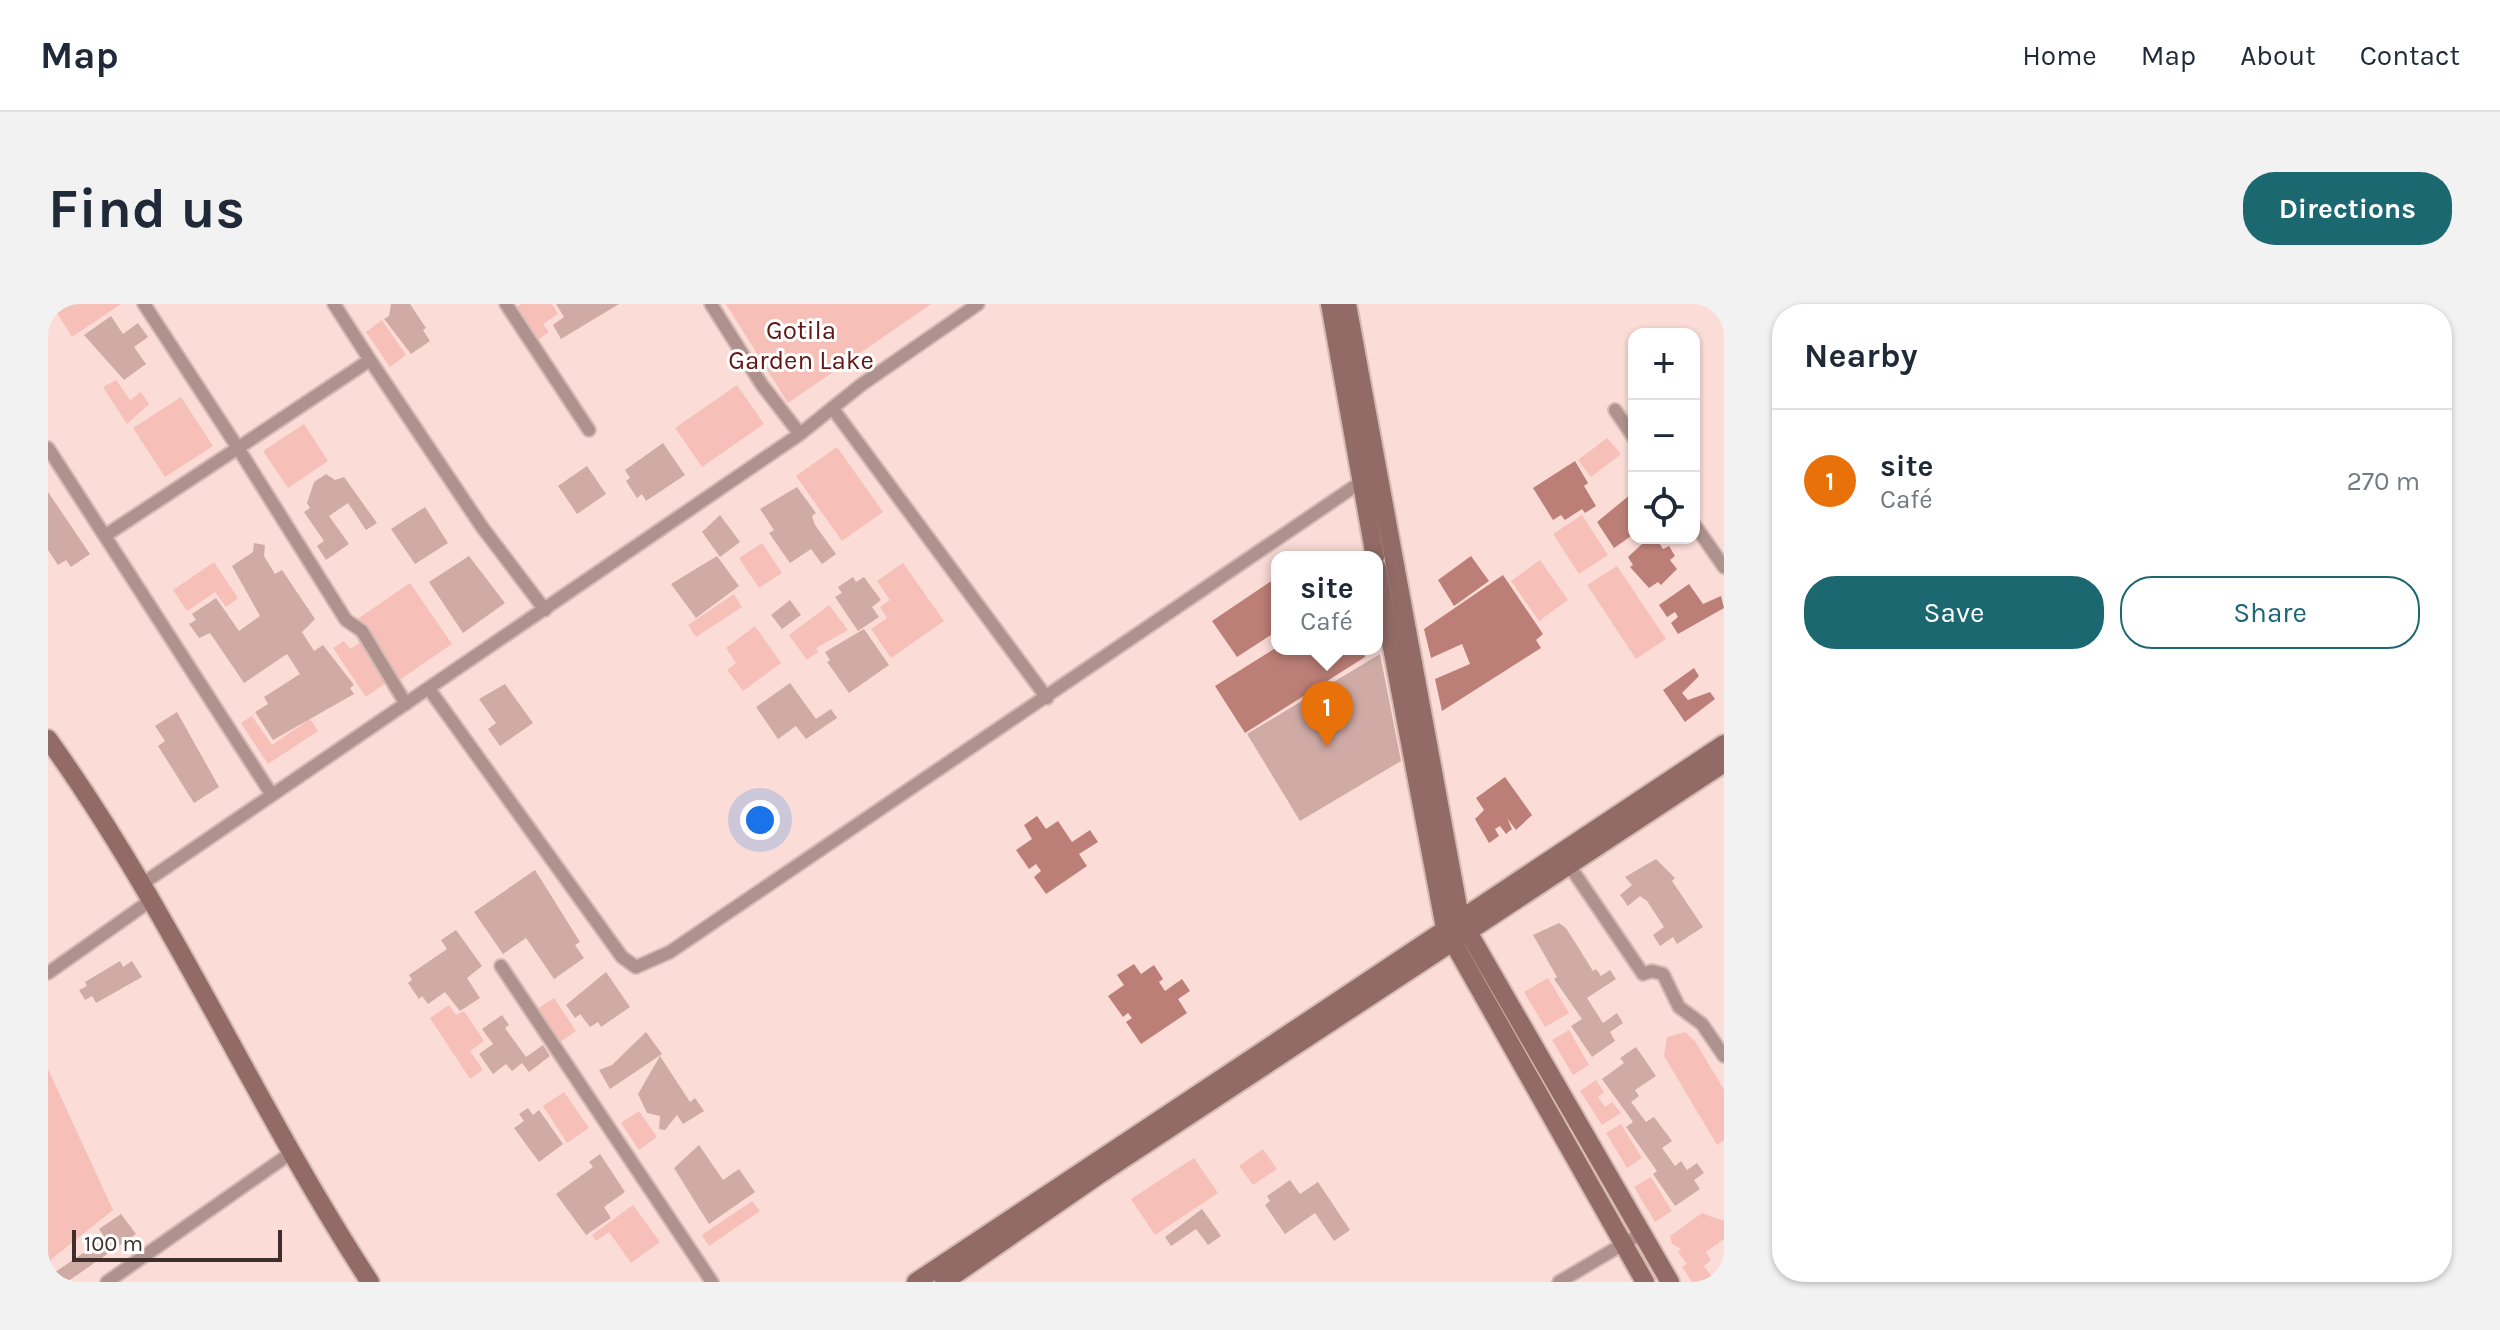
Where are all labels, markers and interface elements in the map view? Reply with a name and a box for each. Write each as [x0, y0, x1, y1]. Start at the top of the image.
text: Map [40, 33, 119, 78]
text: Home [2022, 39, 2097, 72]
text: Map [2141, 39, 2196, 72]
text: About [2240, 39, 2316, 72]
text: Contact [2360, 39, 2460, 72]
button: Directions [2243, 172, 2452, 245]
text: Find us [48, 176, 245, 241]
park label: Gotila Garden Lake [728, 315, 874, 376]
map controls [1628, 328, 1700, 544]
button: + [1628, 328, 1700, 400]
text: Nearby [1804, 336, 1918, 376]
button: − [1628, 400, 1700, 472]
text: site [1880, 448, 1933, 484]
text: 1 [1825, 466, 1835, 497]
text: 270 m [2347, 466, 2420, 497]
button: locate [1628, 472, 1700, 544]
text: Café [1880, 484, 1933, 515]
popup [1271, 551, 1383, 655]
text: site [1300, 570, 1354, 606]
button: Save [1804, 576, 2104, 649]
button: Share [2120, 576, 2420, 649]
text: Café [1300, 606, 1353, 637]
pin: 1 [1301, 681, 1353, 747]
your location [740, 800, 780, 840]
scale bar [72, 1226, 282, 1262]
text: 100 m [84, 1231, 143, 1257]

